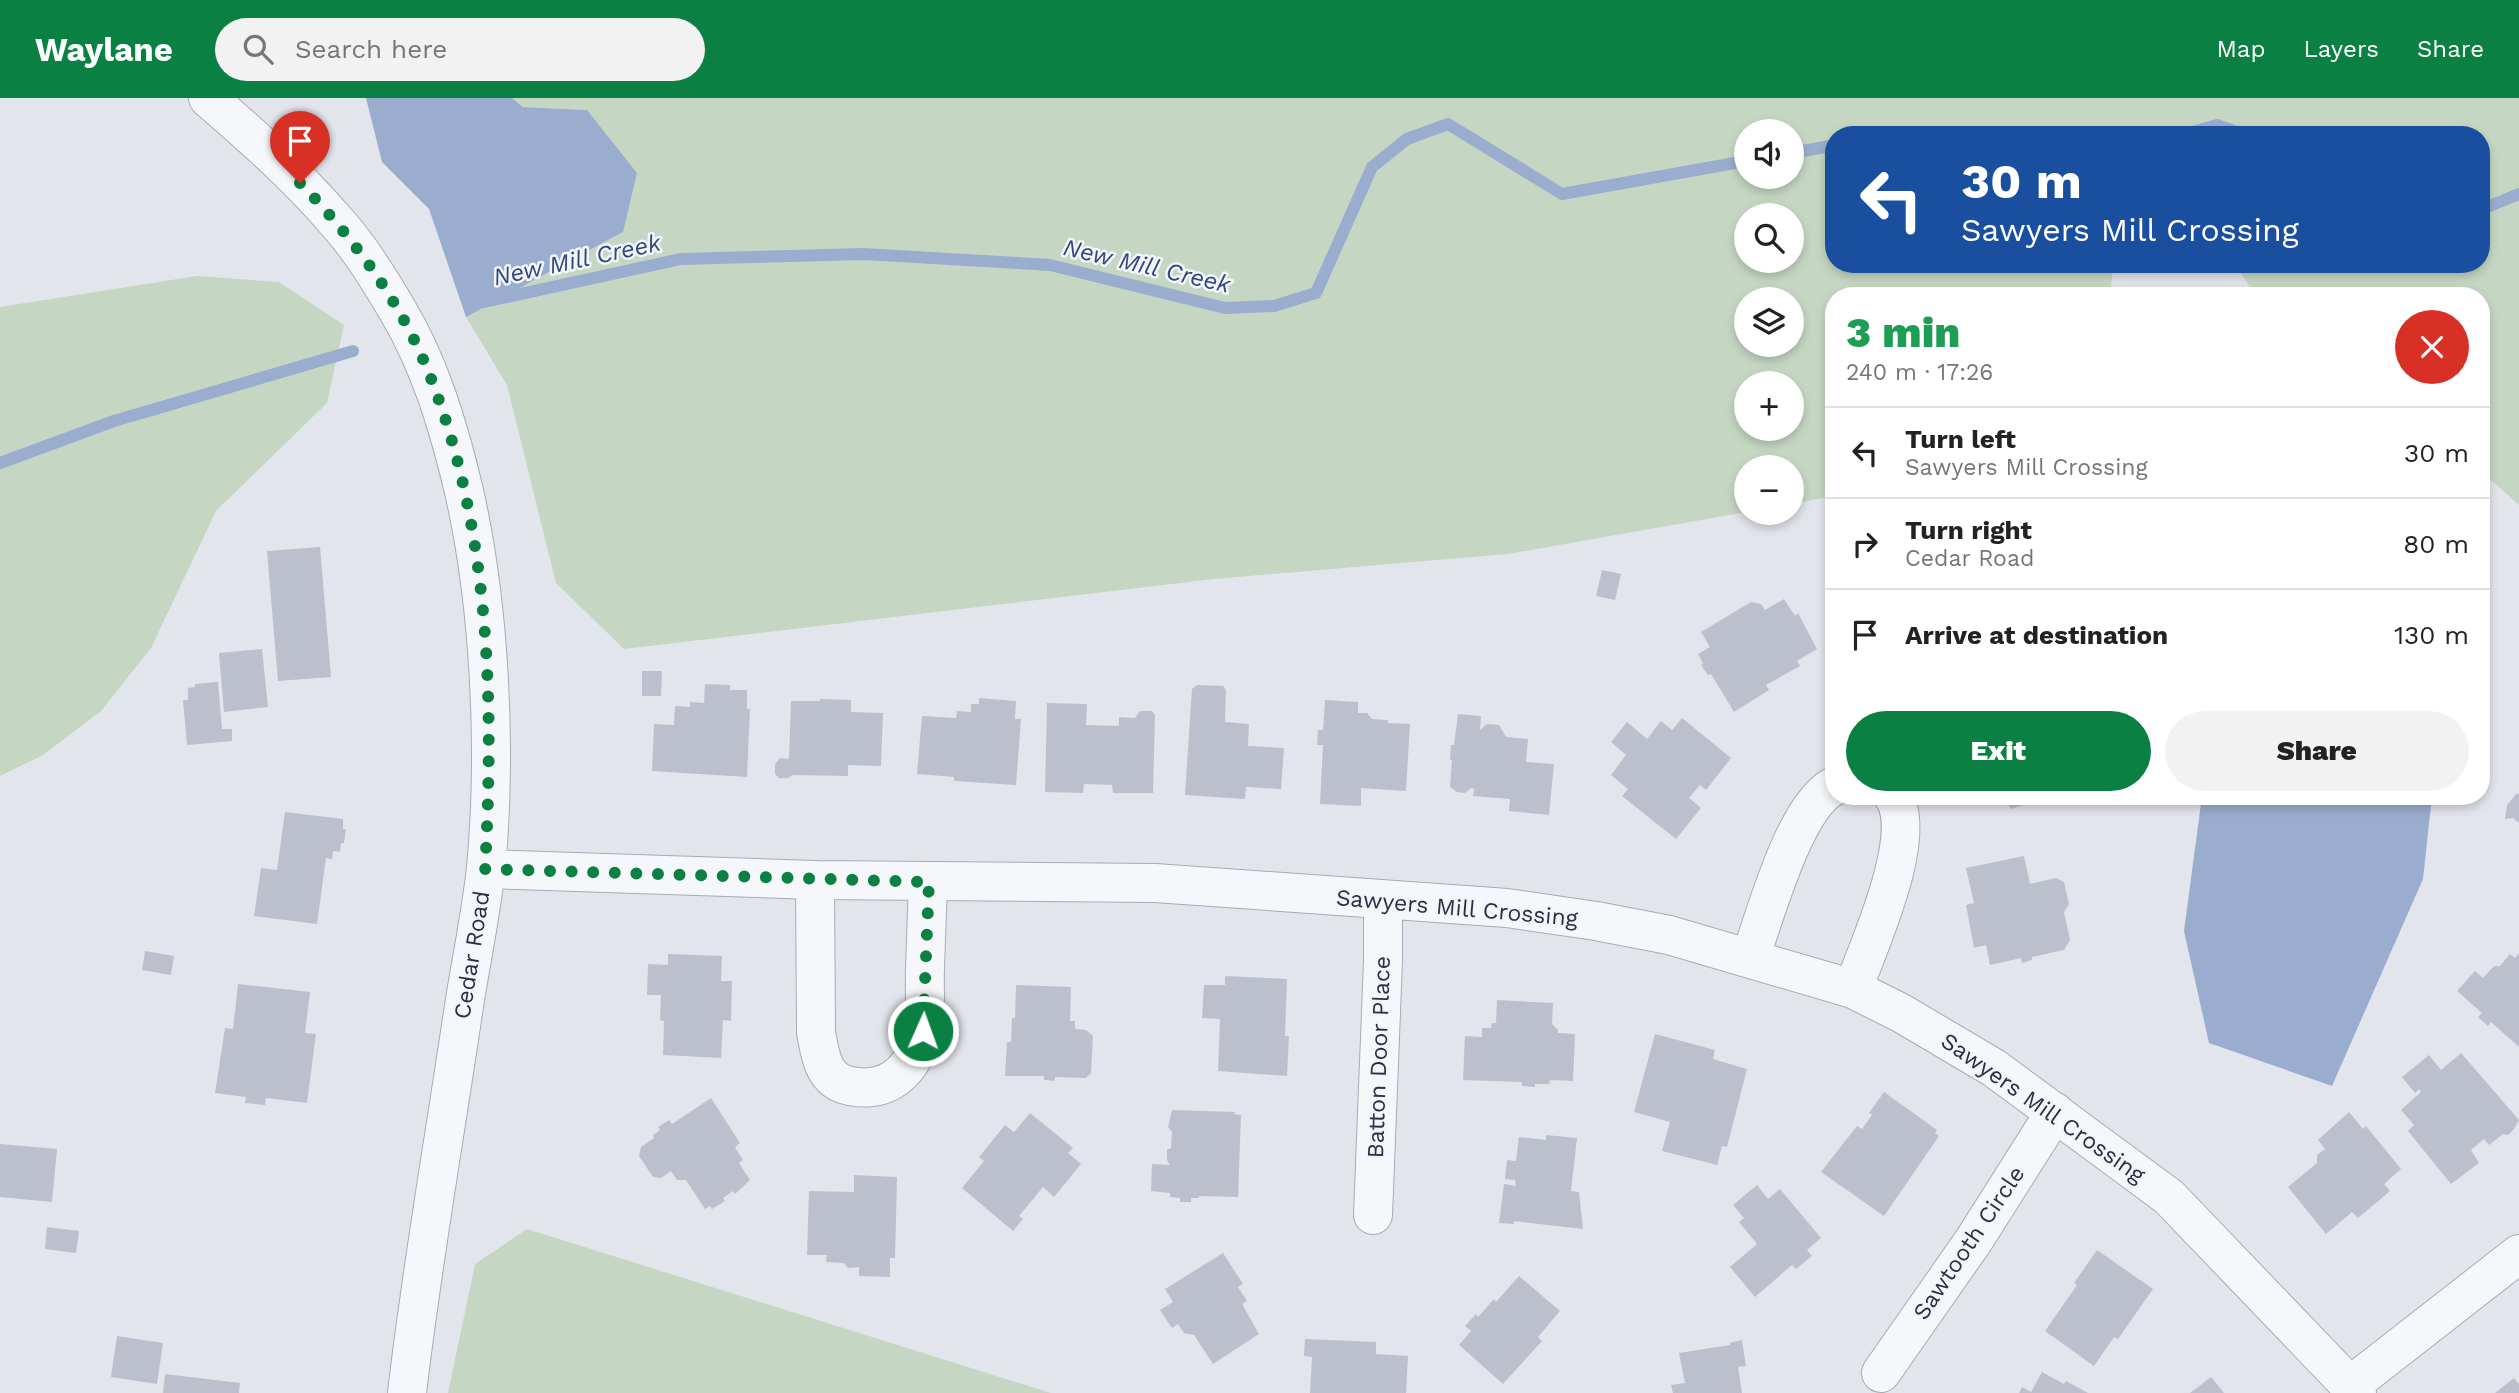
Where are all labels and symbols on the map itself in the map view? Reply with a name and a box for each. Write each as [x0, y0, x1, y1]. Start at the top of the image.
pin [270, 111, 330, 183]
water label: New Mill Creek [491, 228, 664, 291]
water label: New Mill Creek [1061, 233, 1234, 299]
street label: Sawyers Mill Crossing [1335, 884, 1580, 932]
street label: Cedar Road [449, 889, 495, 1021]
street label: Batton Door Place [1362, 955, 1396, 1159]
position arrow [886, 994, 960, 1068]
street label: Sawyers Mill Crossing [1936, 1027, 2151, 1189]
street label: Sawtooth Circle [1908, 1161, 2030, 1325]

